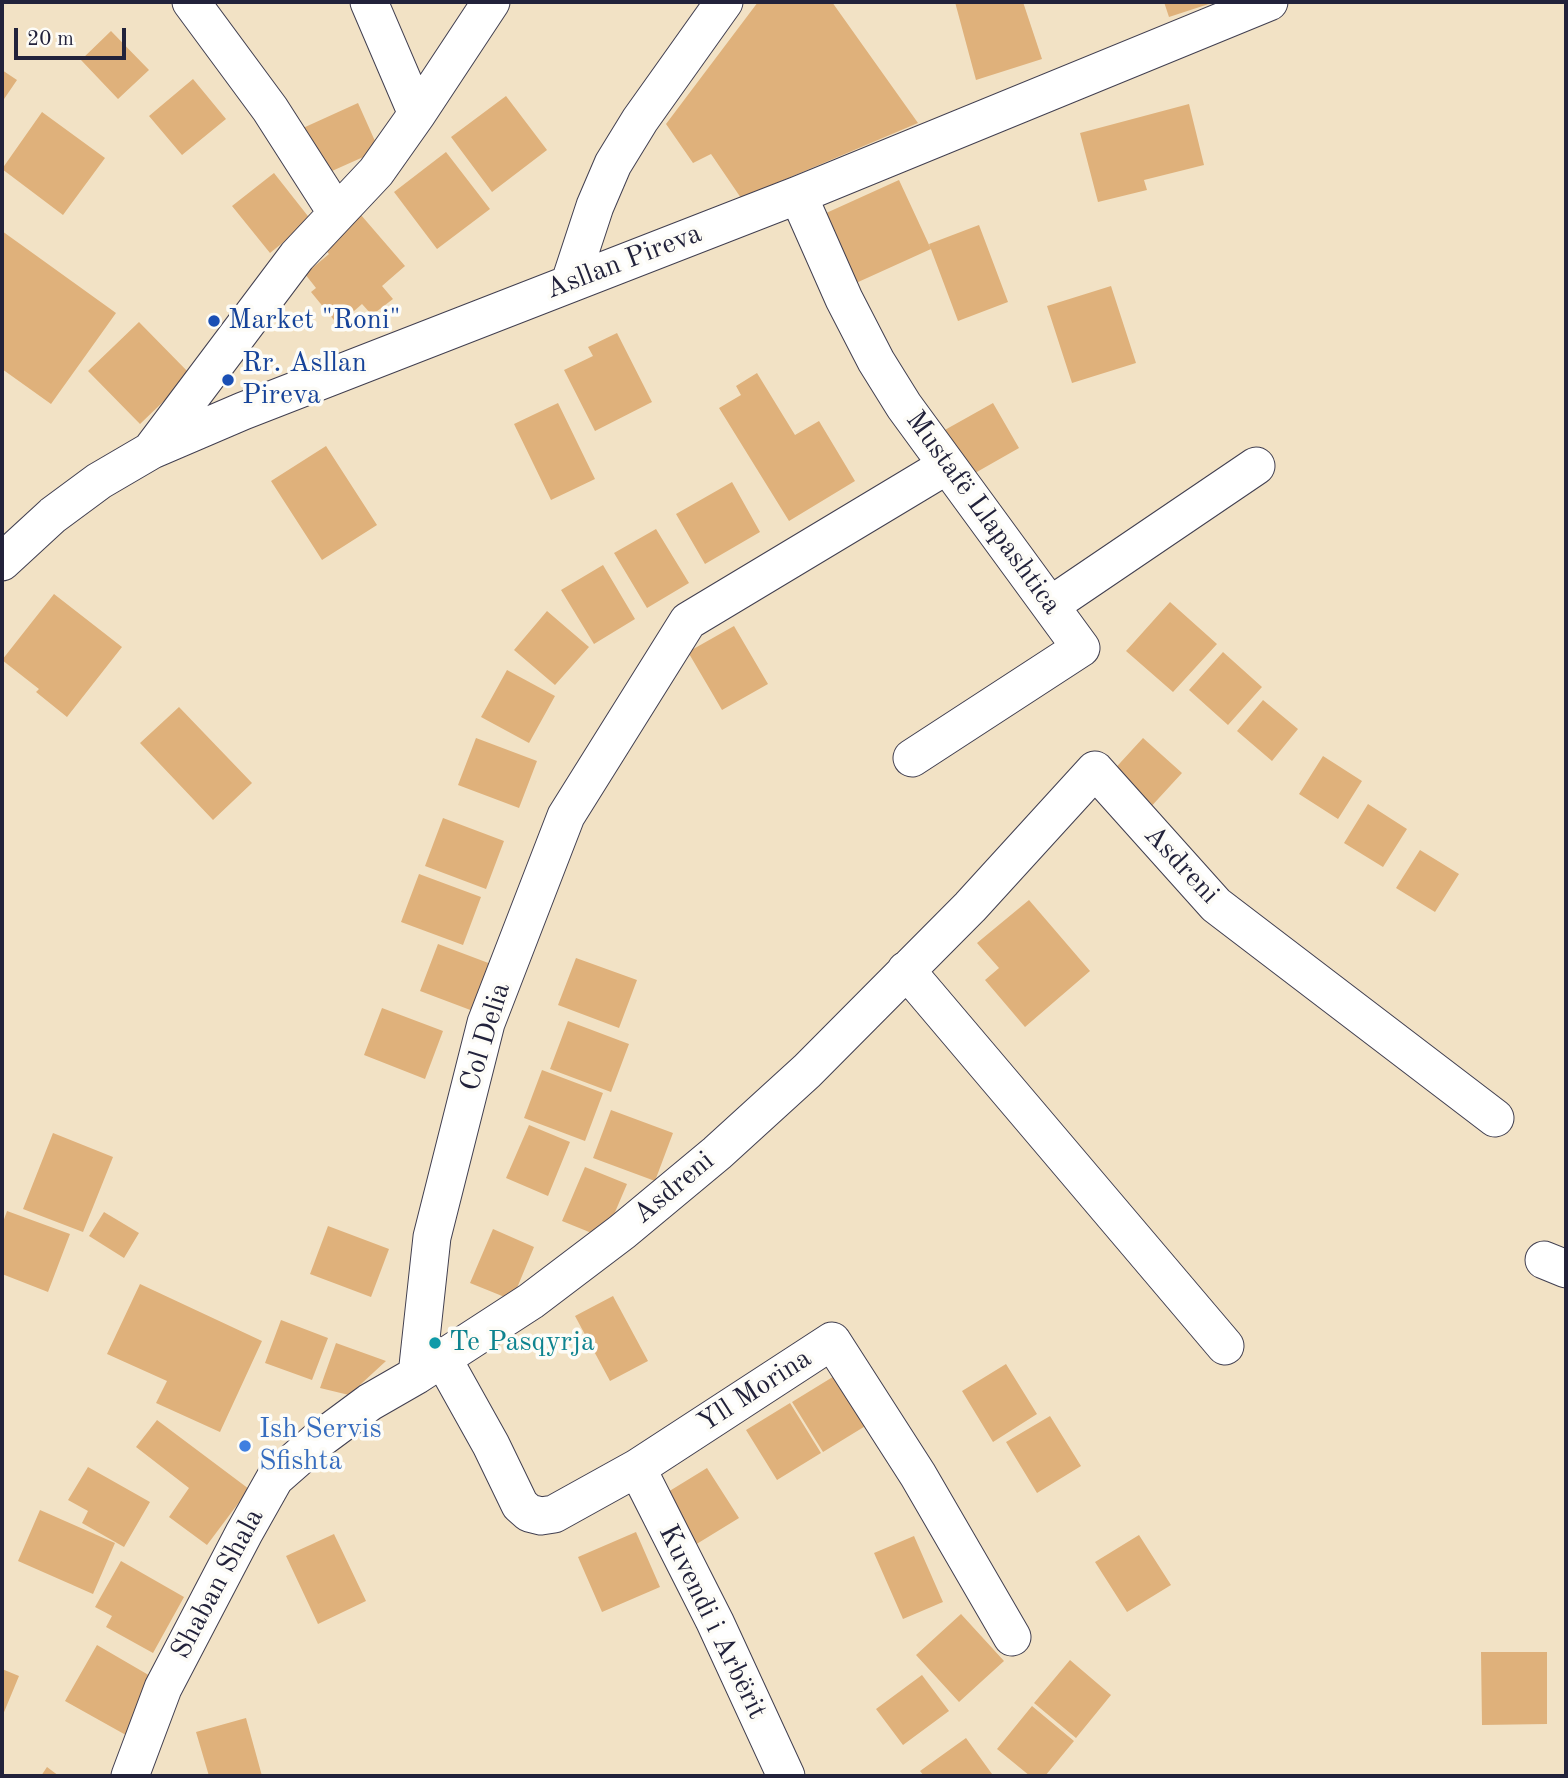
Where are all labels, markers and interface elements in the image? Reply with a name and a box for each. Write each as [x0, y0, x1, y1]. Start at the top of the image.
scale bar [18, 14, 130, 58]
text: 20 m [27, 29, 74, 50]
street label: Asllan Pireva [541, 217, 707, 307]
place label: Market "Roni" [228, 304, 401, 338]
marker: Market "Roni" [206, 313, 222, 329]
place label: Rr. Asllan Pireva [242, 347, 367, 413]
marker: Rr. Asllan Pireva [220, 372, 236, 388]
street label: Mustafë Llapashtica [898, 405, 1068, 621]
street label: Asdreni [1136, 819, 1226, 911]
street label: Col Delia [454, 979, 518, 1095]
street label: Asdreni [627, 1145, 721, 1231]
place label: Te Pasqyrja [449, 1326, 595, 1360]
marker: Te Pasqyrja [427, 1335, 443, 1351]
street label: Yll Morina [692, 1342, 818, 1440]
place label: Ish Servis Sfishta [259, 1413, 382, 1479]
marker: Ish Servis Sfishta [237, 1438, 253, 1454]
street label: Shaban Shala [164, 1503, 272, 1665]
street label: Kuvendi i Arbërit [650, 1519, 774, 1725]

